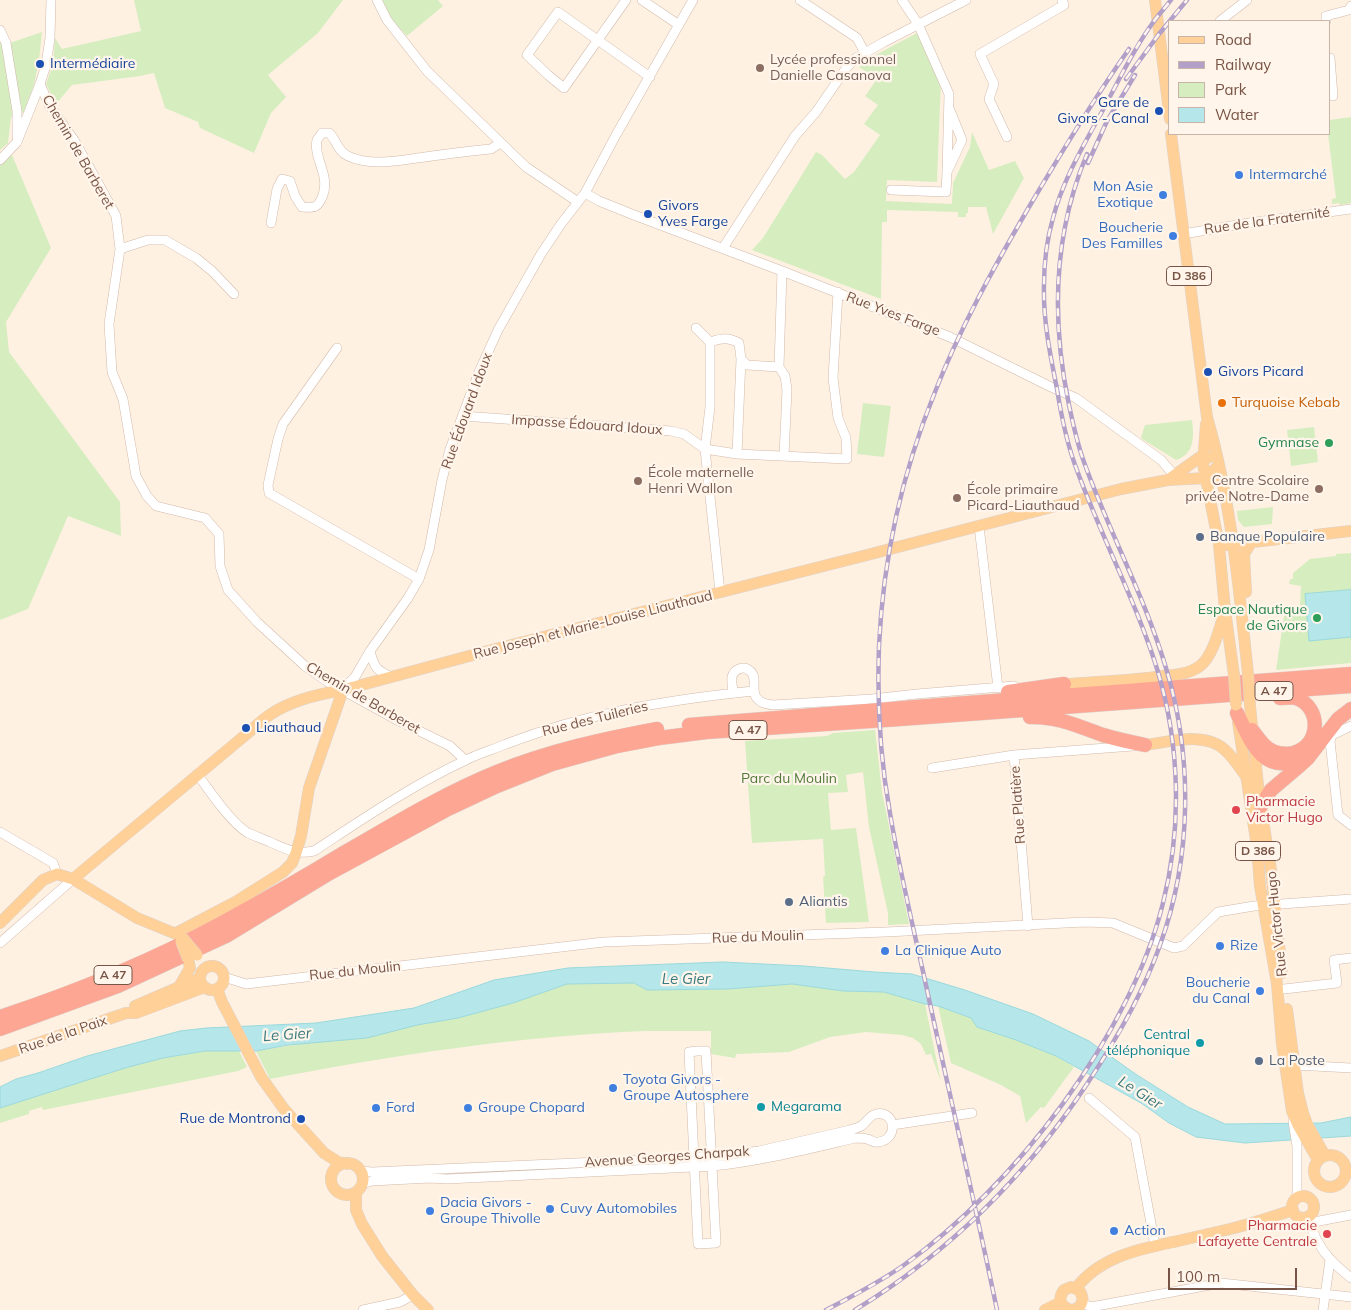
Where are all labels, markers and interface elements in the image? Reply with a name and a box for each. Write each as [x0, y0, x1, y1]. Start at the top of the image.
legend [1168, 20, 1331, 135]
text: Road [1215, 30, 1252, 49]
place label: Lycée professionnel Danielle Casanova [770, 52, 896, 84]
text: Railway [1215, 55, 1271, 74]
place label: Intermédiaire [50, 56, 135, 72]
marker: Intermédiaire [34, 58, 46, 70]
marker: Lycée professionnel Danielle Casanova [754, 62, 766, 74]
text: Park [1215, 80, 1247, 99]
street label: Chemin de Barberet [38, 92, 118, 212]
place label: Gare de Givors - Canal [1057, 95, 1149, 128]
marker: Gare de Givors - Canal [1153, 105, 1165, 117]
text: Water [1215, 105, 1259, 124]
place label: Intermarché [1249, 167, 1327, 183]
marker: Intermarché [1233, 169, 1245, 181]
place label: Mon Asie Exotique [1093, 179, 1153, 212]
marker: Mon Asie Exotique [1157, 189, 1169, 201]
place label: Givors Yves Farge [658, 198, 728, 230]
street label: Rue de la Fraternité [1203, 204, 1331, 238]
marker: Givors Yves Farge [642, 208, 654, 220]
place label: Boucherie Des Familles [1081, 220, 1163, 252]
marker: Boucherie Des Familles [1167, 230, 1179, 242]
road number: D 386 [1166, 266, 1212, 286]
street label: Rue Yves Farge [844, 288, 942, 340]
street label: Rue Édouard Idoux [438, 350, 496, 472]
place label: Givors Picard [1218, 364, 1304, 380]
marker: Givors Picard [1202, 366, 1214, 378]
place label: Turquoise Kebab [1232, 395, 1340, 411]
marker: Turquoise Kebab [1216, 397, 1228, 409]
street label: Impasse Édouard Idoux [511, 411, 663, 439]
place label: Gymnase [1258, 435, 1319, 451]
marker: Gymnase [1323, 437, 1335, 449]
place label: École maternelle Henri Wallon [648, 465, 754, 498]
place label: Centre Scolaire privée Notre-Dame [1185, 473, 1309, 506]
marker: École maternelle Henri Wallon [632, 475, 644, 487]
place label: École primaire Picard-Liauthaud [967, 482, 1080, 514]
marker: Centre Scolaire privée Notre-Dame [1313, 483, 1325, 495]
marker: École primaire Picard-Liauthaud [951, 492, 963, 504]
place label: Banque Populaire [1210, 529, 1325, 545]
marker: Banque Populaire [1194, 531, 1206, 543]
street label: Rue Joseph et Marie-Louise Liauthaud [472, 587, 714, 663]
place label: Espace Nautique de Givors [1198, 602, 1307, 634]
marker: Espace Nautique de Givors [1311, 612, 1323, 624]
street label: Chemin de Barberet [303, 658, 423, 738]
road number: A 47 [1255, 681, 1293, 700]
street label: Rue des Tuileries [540, 698, 650, 740]
place label: Liauthaud [256, 720, 321, 736]
road number: A 47 [729, 720, 767, 740]
marker: Liauthaud [240, 722, 252, 734]
street label: Rue Platière [1007, 765, 1029, 845]
park label: Parc du Moulin [741, 771, 837, 787]
place label: Pharmacie Victor Hugo [1246, 794, 1323, 826]
marker: Pharmacie Victor Hugo [1230, 804, 1242, 816]
road number: D 386 [1236, 841, 1280, 860]
street label: Rue Victor Hugo [1263, 870, 1291, 978]
place label: Aliantis [799, 894, 848, 910]
marker: Aliantis [783, 896, 795, 908]
street label: Rue du Moulin [712, 927, 804, 947]
place label: Rize [1230, 938, 1258, 954]
marker: Rize [1214, 940, 1226, 952]
place label: La Clinique Auto [895, 943, 1001, 959]
marker: La Clinique Auto [879, 945, 891, 957]
street label: Rue du Moulin [308, 958, 402, 984]
road number: A 47 [94, 966, 132, 984]
water label: Le Gier [662, 970, 710, 988]
place label: Boucherie du Canal [1186, 975, 1250, 1008]
marker: Boucherie du Canal [1254, 985, 1266, 997]
street label: Rue de la Paix [17, 1012, 109, 1058]
water label: Le Gier [262, 1024, 312, 1046]
place label: Central téléphonique [1106, 1027, 1190, 1060]
marker: Central téléphonique [1194, 1037, 1206, 1049]
place label: La Poste [1269, 1053, 1325, 1069]
marker: La Poste [1253, 1055, 1265, 1067]
place label: Toyota Givors - Groupe Autosphere [623, 1072, 749, 1104]
water label: Le Gier [1115, 1073, 1165, 1113]
marker: Toyota Givors - Groupe Autosphere [607, 1082, 619, 1094]
place label: Megarama [771, 1099, 842, 1115]
place label: Ford [386, 1100, 415, 1116]
place label: Groupe Chopard [478, 1100, 585, 1116]
marker: Megarama [755, 1101, 767, 1113]
marker: Ford [370, 1102, 382, 1114]
marker: Groupe Chopard [462, 1102, 474, 1114]
place label: Rue de Montrond [180, 1111, 291, 1127]
marker: Rue de Montrond [295, 1113, 307, 1125]
street label: Avenue Georges Charpak [584, 1143, 750, 1171]
place label: Dacia Givors - Groupe Thivolle [440, 1195, 541, 1228]
place label: Cuvy Automobiles [560, 1201, 677, 1217]
marker: Cuvy Automobiles [544, 1203, 556, 1215]
marker: Dacia Givors - Groupe Thivolle [424, 1205, 436, 1217]
place label: Pharmacie Lafayette Centrale [1198, 1218, 1317, 1250]
place label: Action [1124, 1223, 1166, 1239]
marker: Action [1108, 1225, 1120, 1237]
marker: Pharmacie Lafayette Centrale [1321, 1228, 1333, 1240]
scale bar [1171, 1258, 1300, 1290]
text: 100 m [1176, 1267, 1220, 1286]

